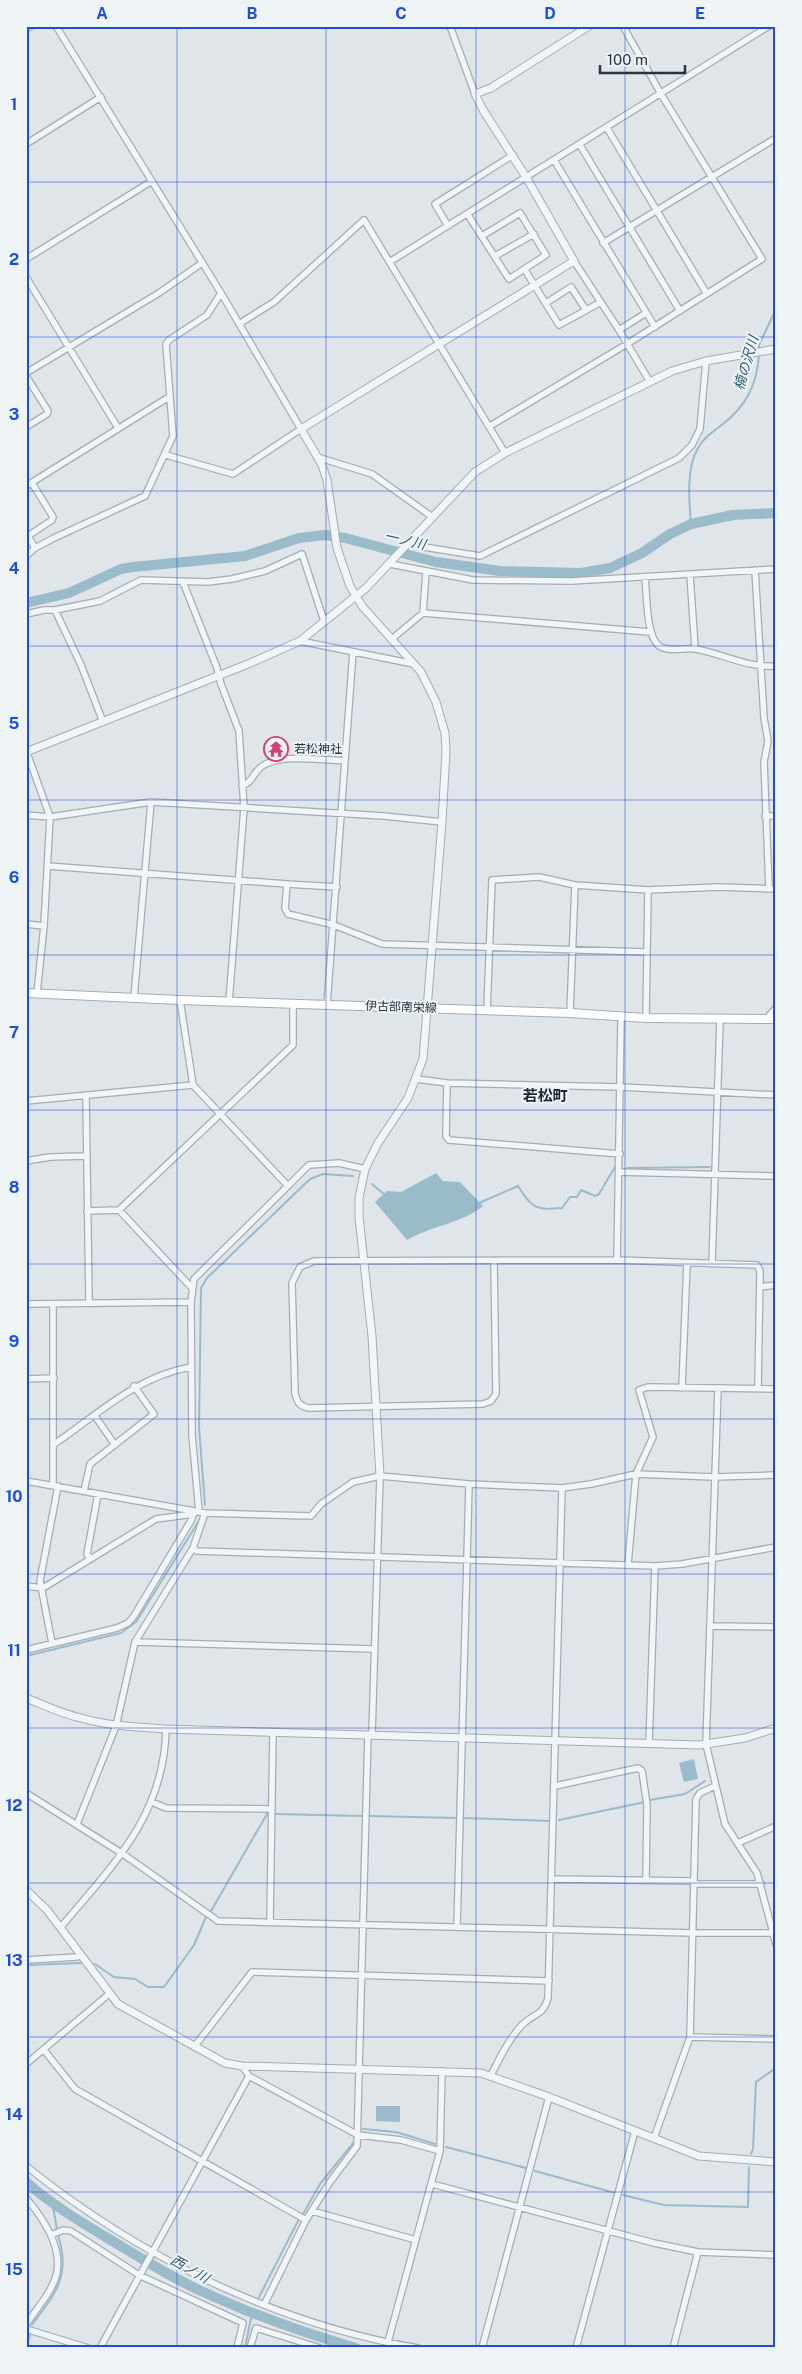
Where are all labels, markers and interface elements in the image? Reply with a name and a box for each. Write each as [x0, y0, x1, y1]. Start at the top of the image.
text: A [96, 4, 108, 23]
text: B [247, 4, 258, 23]
text: C [395, 4, 407, 23]
text: D [544, 4, 556, 23]
text: E [695, 4, 705, 23]
scale bar [600, 42, 684, 74]
text: 100 m [607, 51, 648, 68]
text: 1 [11, 95, 17, 114]
text: 2 [9, 250, 19, 269]
water label: 楠の沢川 [731, 332, 762, 392]
text: 3 [9, 405, 19, 424]
water label: 一ノ川 [383, 527, 429, 553]
text: 4 [9, 559, 20, 578]
text: 5 [9, 714, 20, 733]
temple icon: 若松神社 [263, 736, 289, 762]
place label: 若松神社 [294, 742, 342, 756]
text: 6 [9, 868, 19, 887]
street label: 伊古部南栄線 [365, 999, 437, 1015]
text: 7 [9, 1023, 19, 1042]
district label: 若松町 [522, 1087, 568, 1104]
text: 8 [9, 1178, 20, 1197]
text: 9 [9, 1332, 19, 1351]
text: 10 [5, 1487, 23, 1506]
text: 11 [7, 1641, 21, 1660]
text: 12 [5, 1796, 23, 1815]
text: 13 [5, 1951, 23, 1970]
text: 14 [5, 2105, 23, 2124]
water label: 西ノ川 [168, 2252, 214, 2287]
text: 15 [5, 2260, 23, 2279]

